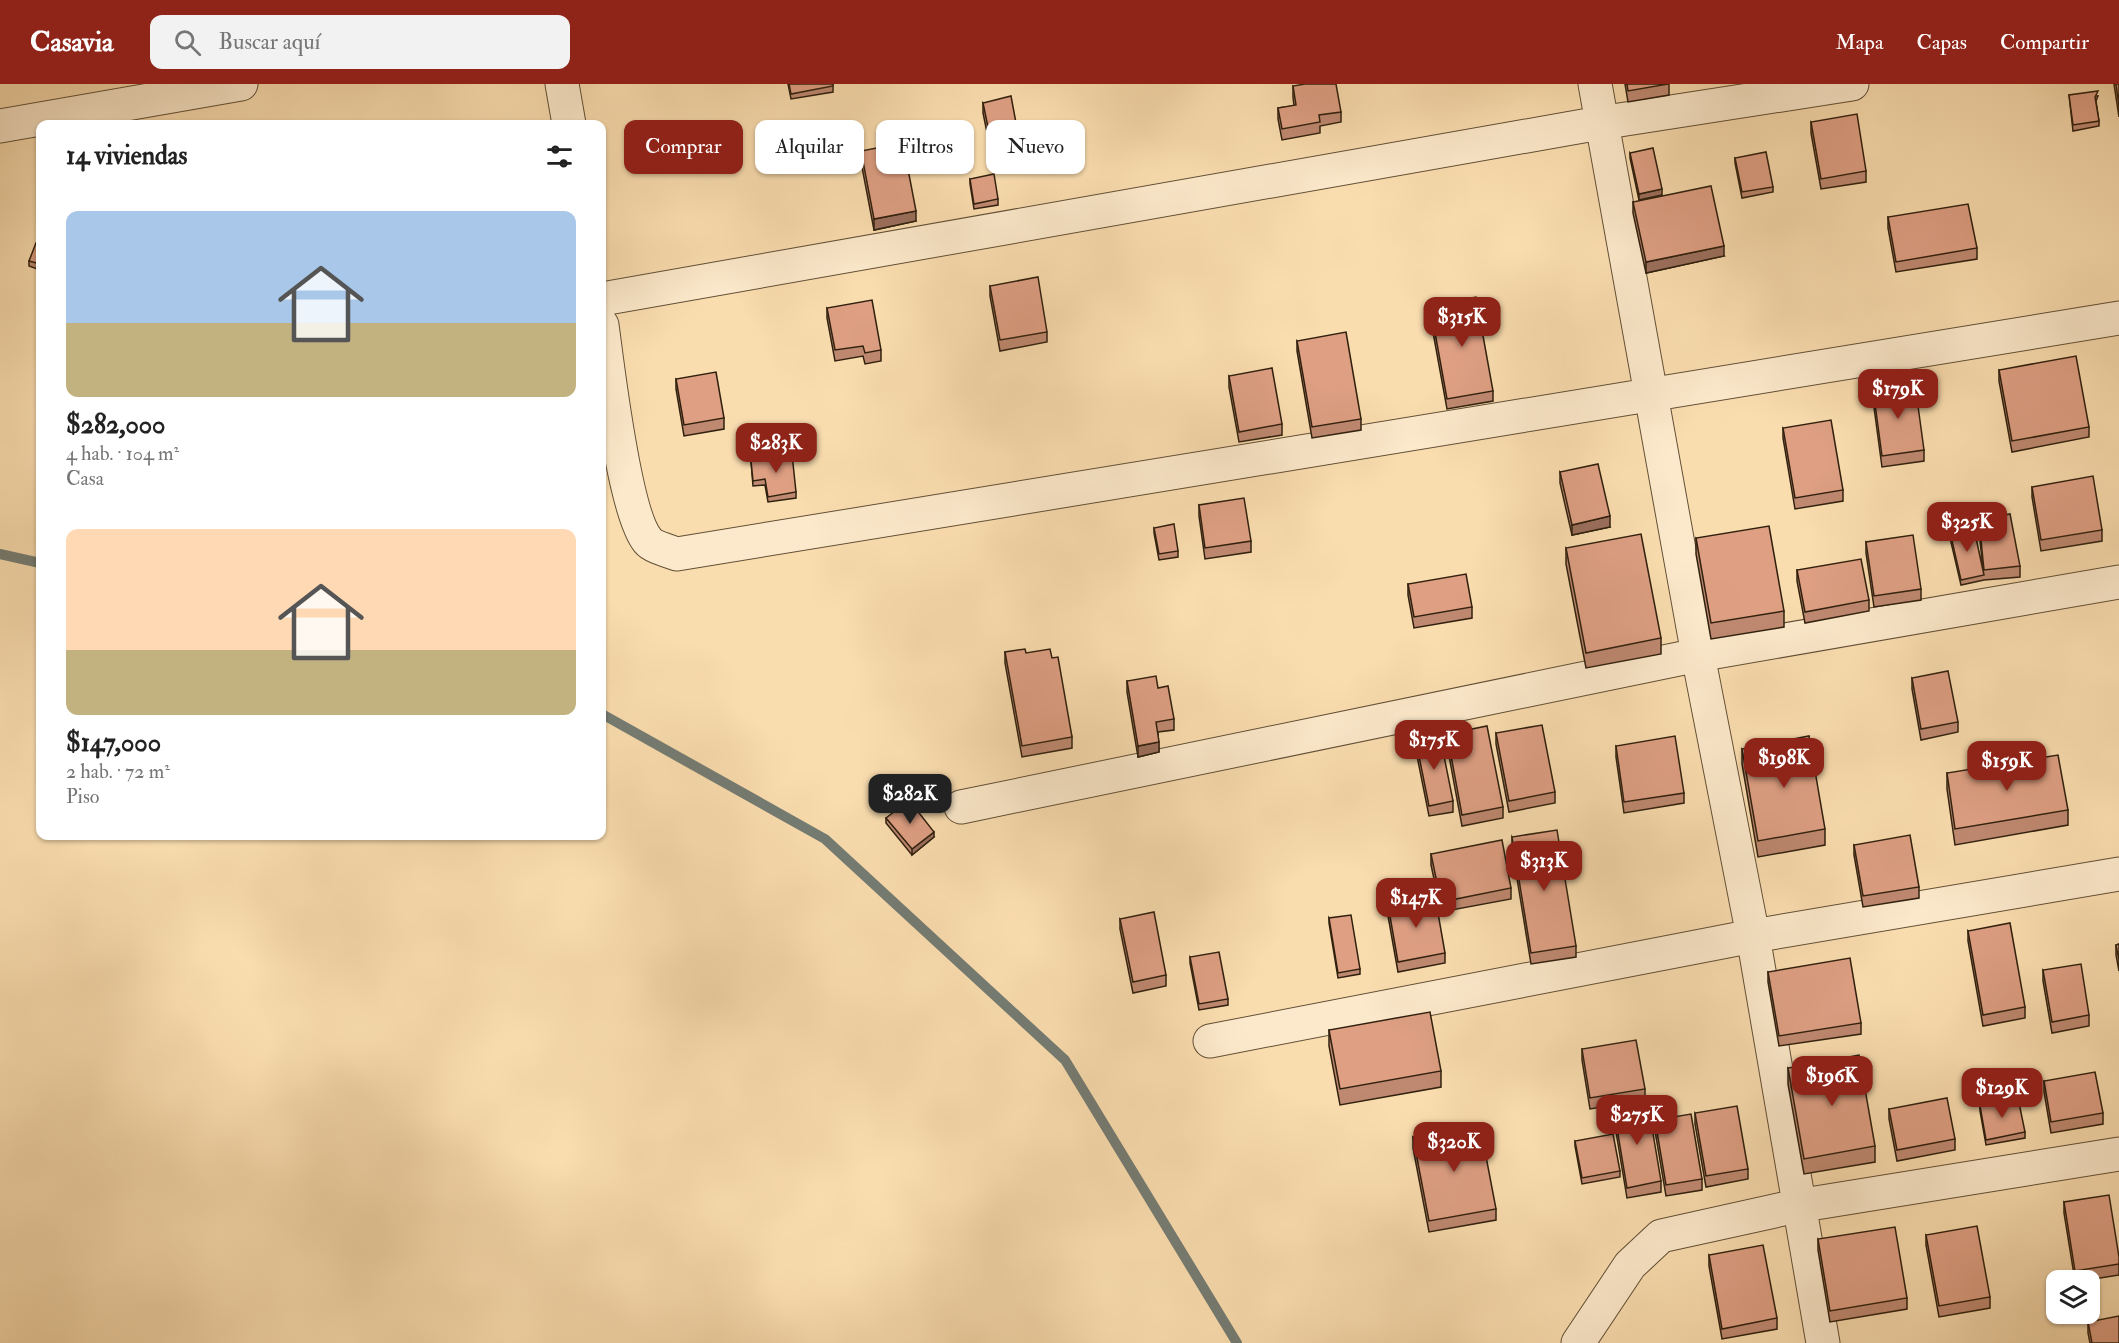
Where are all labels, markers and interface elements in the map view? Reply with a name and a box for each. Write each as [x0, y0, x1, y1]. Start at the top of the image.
search box [150, 15, 570, 69]
text: Casavia [30, 25, 114, 60]
icon: search [171, 26, 204, 59]
text: Buscar aquí [219, 28, 320, 56]
text: Mapa [1836, 29, 1884, 56]
text: Capas [1917, 29, 1967, 56]
text: Compartir [2000, 29, 2089, 56]
chip: Comprar [624, 120, 743, 174]
chip: Alquilar [755, 120, 864, 174]
chip: Filtros [876, 120, 974, 174]
chip: Nuevo [986, 120, 1085, 174]
text: 14 viviendas [66, 140, 187, 172]
icon: filters [543, 140, 576, 173]
icon: home [267, 250, 375, 358]
pin: $315K [1420, 297, 1504, 348]
text: $315K [1438, 304, 1486, 329]
pin: $179K [1856, 369, 1940, 420]
text: $179K [1872, 376, 1924, 401]
text: $282,000 [66, 409, 165, 441]
pin: $283K [734, 423, 818, 474]
text: $283K [750, 430, 802, 455]
text: 4 hab. · 104 m² [66, 441, 179, 466]
text: Casa [66, 466, 104, 491]
pin: $325K [1925, 502, 2009, 553]
text: $325K [1941, 509, 1993, 534]
icon: home [267, 568, 375, 676]
pin: $175K [1392, 720, 1476, 771]
text: $147,000 [66, 727, 161, 759]
text: $175K [1409, 727, 1459, 752]
pin: $198K [1742, 738, 1826, 789]
pin: $159K [1965, 741, 2049, 792]
text: $198K [1758, 745, 1810, 770]
text: $159K [1981, 748, 2033, 773]
text: 2 hab. · 72 m² [66, 759, 170, 784]
pin: $282K [868, 774, 952, 825]
text: $282K [883, 781, 937, 806]
text: Piso [66, 784, 99, 809]
pin: $313K [1502, 841, 1586, 892]
text: $313K [1520, 848, 1568, 873]
pin: $147K [1374, 878, 1458, 929]
text: $147K [1390, 885, 1442, 910]
pin: $196K [1790, 1056, 1874, 1107]
text: $196K [1806, 1063, 1858, 1088]
pin: $129K [1960, 1068, 2044, 1119]
text: $129K [1976, 1075, 2028, 1100]
pin: $275K [1595, 1095, 1679, 1146]
text: $275K [1610, 1102, 1664, 1127]
pin: $320K [1412, 1122, 1496, 1173]
text: $320K [1427, 1129, 1481, 1154]
map controls [2046, 1270, 2100, 1324]
button: layers [2046, 1270, 2100, 1324]

